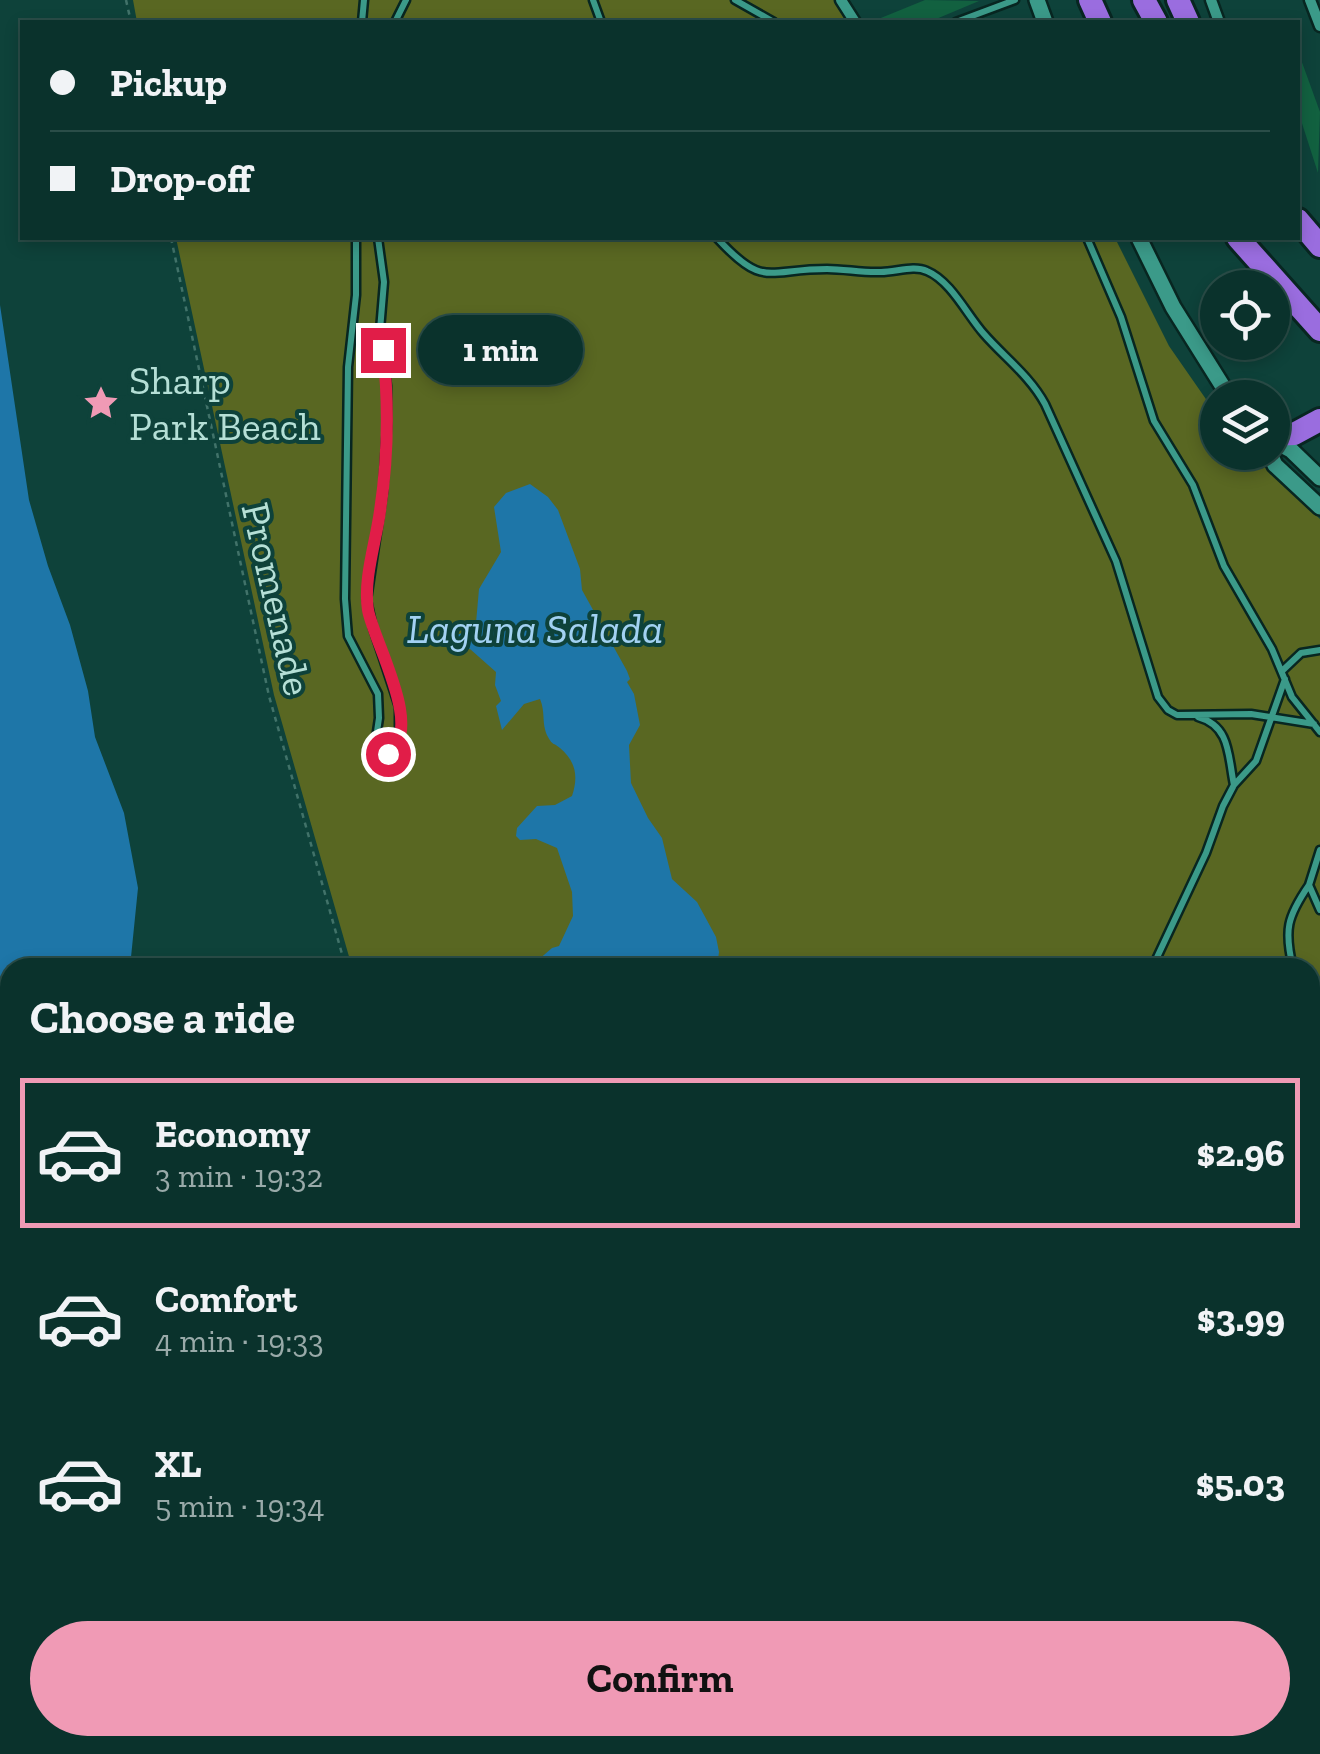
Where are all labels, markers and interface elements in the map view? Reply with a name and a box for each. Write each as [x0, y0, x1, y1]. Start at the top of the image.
text: Pickup [110, 60, 227, 106]
text: Drop-off [110, 156, 251, 202]
map controls [1200, 270, 1290, 470]
button: locate [1200, 270, 1290, 360]
callout: 1 min [418, 315, 583, 385]
route end [361, 328, 406, 373]
text: 1 min [463, 331, 538, 369]
place label: Sharp Park Beach [129, 356, 321, 450]
button: layers [1200, 380, 1290, 470]
place icon: Sharp Park Beach [82, 384, 120, 422]
street label: Promenade [232, 498, 322, 700]
water label: Laguna Salada [407, 603, 663, 654]
route start [366, 732, 411, 777]
text: Choose a ride [30, 991, 295, 1045]
icon: car [35, 1108, 125, 1198]
text: Economy [155, 1111, 310, 1157]
text: $2.96 [1197, 1130, 1285, 1176]
text: 3 min · 19:32 [155, 1157, 323, 1195]
icon: car [35, 1273, 125, 1363]
text: Comfort [155, 1276, 297, 1322]
text: $3.99 [1197, 1295, 1285, 1341]
text: 4 min · 19:33 [155, 1322, 324, 1360]
icon: car [35, 1438, 125, 1528]
text: XL [155, 1441, 202, 1487]
text: $5.03 [1196, 1460, 1285, 1506]
text: 5 min · 19:34 [155, 1487, 324, 1525]
button: Confirm [30, 1621, 1290, 1736]

